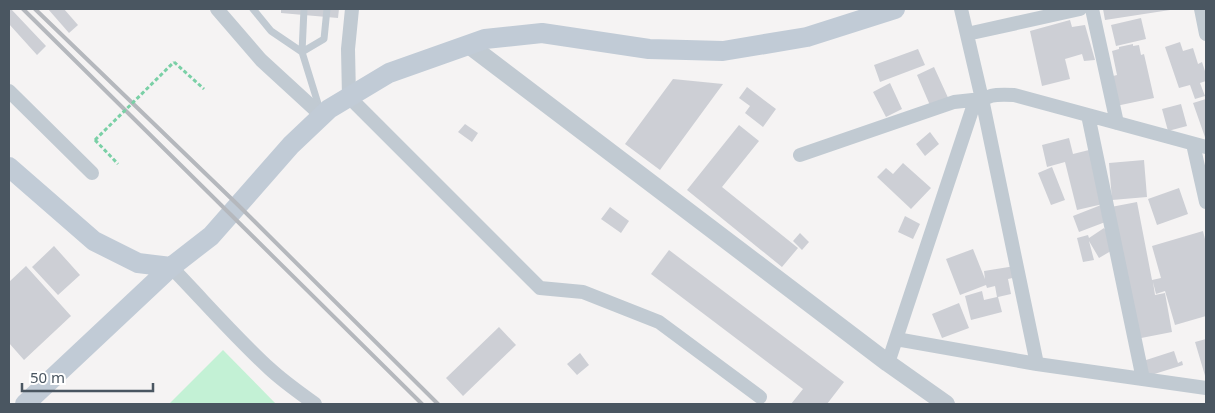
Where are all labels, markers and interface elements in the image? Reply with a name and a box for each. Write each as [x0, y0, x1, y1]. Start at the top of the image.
scale bar [22, 360, 154, 392]
text: 50 m [30, 367, 65, 387]

